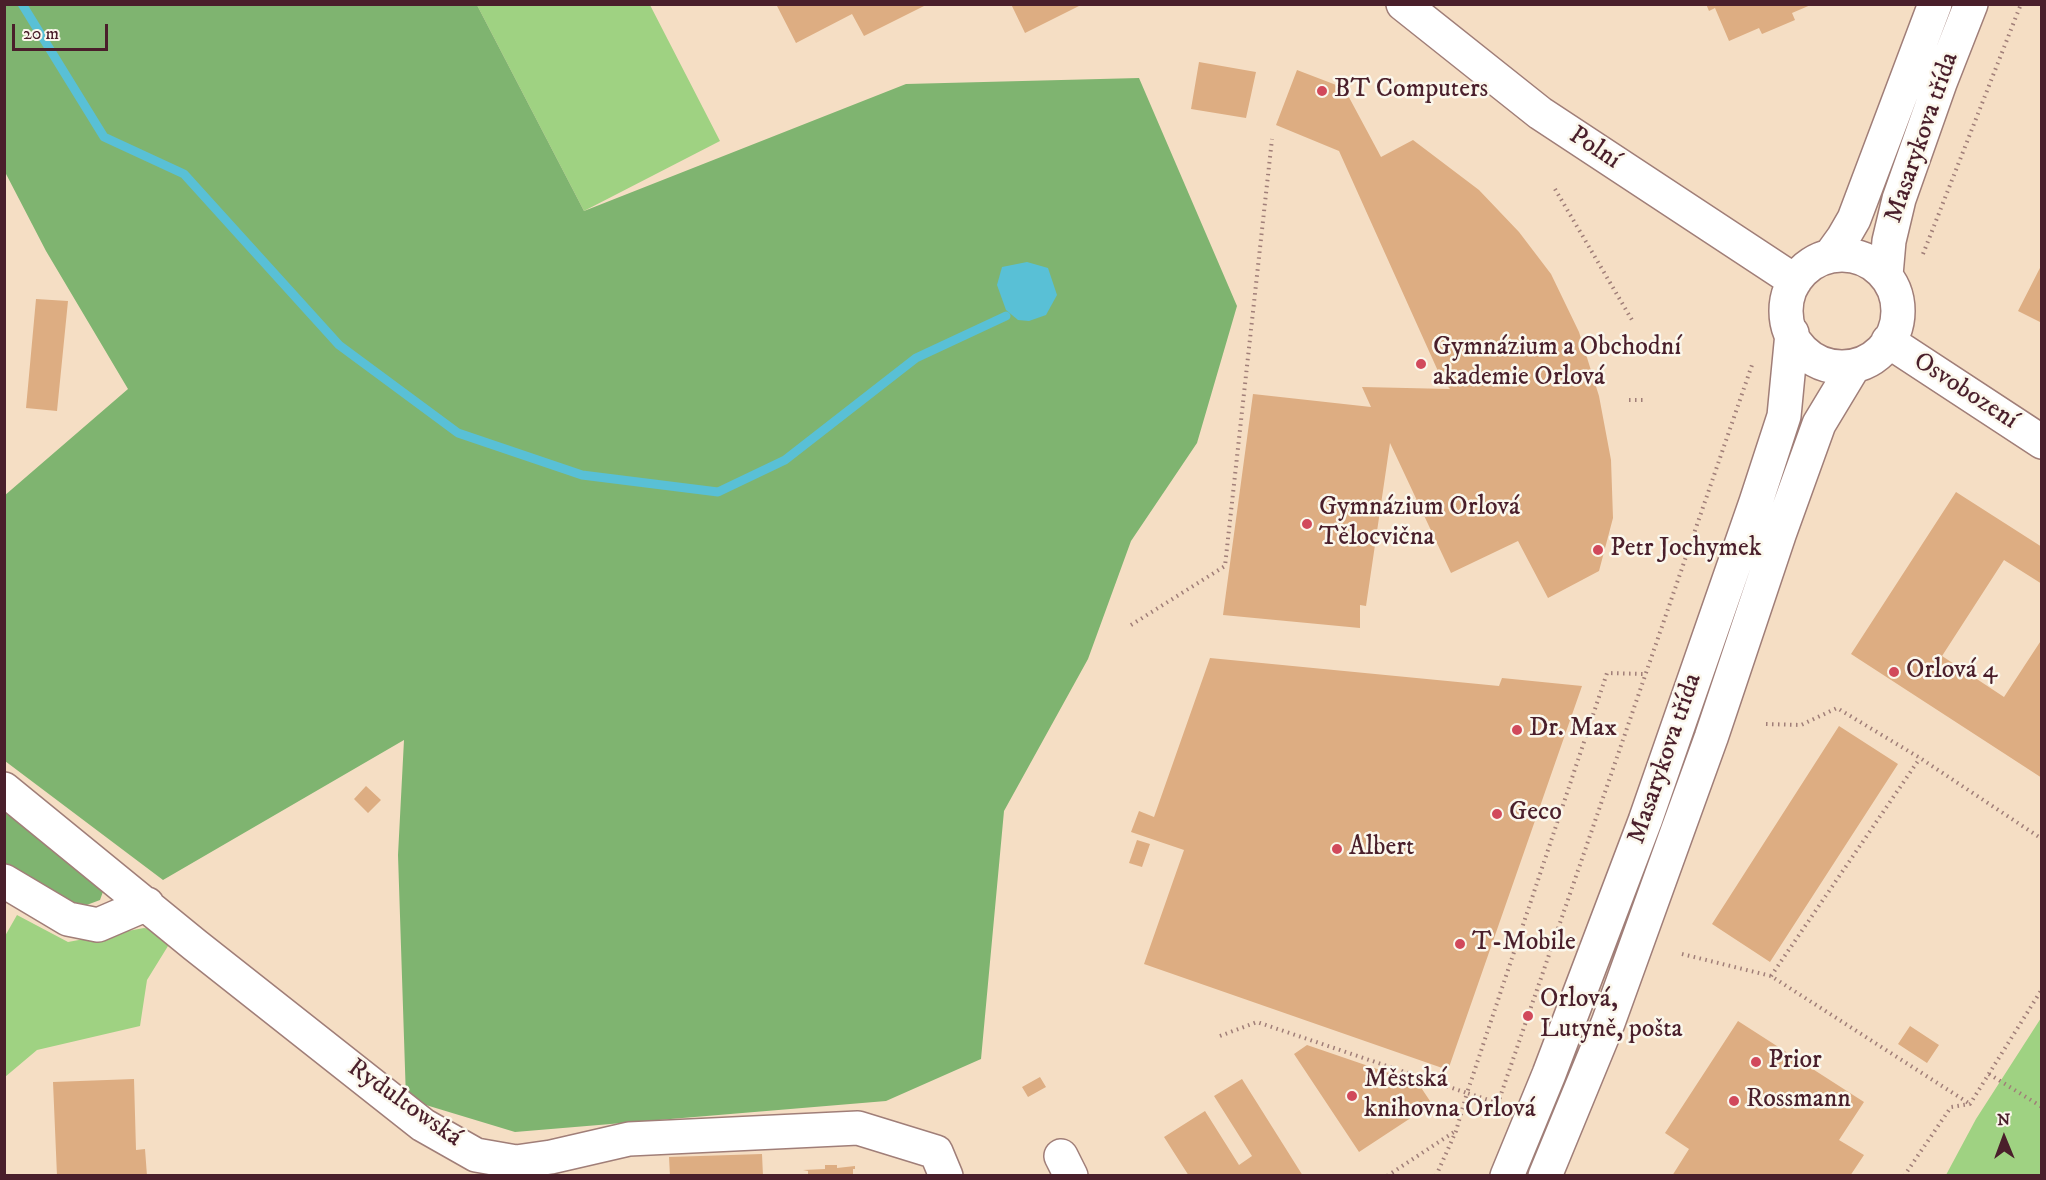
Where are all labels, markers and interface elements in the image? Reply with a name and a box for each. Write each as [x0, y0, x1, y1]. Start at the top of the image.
scale bar [15, 12, 111, 50]
text: 20 m [23, 23, 59, 45]
street label: Masarykova třída [1879, 49, 1967, 227]
place label: BT Computers [1334, 75, 1488, 107]
marker: BT Computers [1315, 84, 1329, 98]
street label: Polní [1562, 121, 1626, 177]
place label: Gymnázium a Obchodní akademie Orlová [1433, 333, 1681, 394]
street label: Osvobození [1907, 347, 2023, 437]
marker: Gymnázium a Obchodní akademie Orlová [1414, 357, 1428, 371]
place label: Gymnázium Orlová Tělocvična [1319, 493, 1520, 554]
marker: Gymnázium Orlová Tělocvična [1300, 517, 1314, 531]
place label: Petr Jochymek [1610, 534, 1762, 566]
marker: Petr Jochymek [1591, 543, 1605, 557]
place label: Orlová 4 [1906, 656, 1997, 688]
marker: Orlová 4 [1887, 665, 1901, 679]
street label: Masarykova třída [1622, 670, 1710, 848]
place label: Dr. Max [1529, 714, 1617, 746]
marker: Dr. Max [1510, 723, 1524, 737]
place label: Geco [1509, 798, 1562, 830]
marker: Geco [1490, 807, 1504, 821]
place label: Albert [1349, 833, 1414, 865]
marker: Albert [1330, 842, 1344, 856]
place label: T-Mobile [1472, 928, 1576, 960]
marker: T-Mobile [1453, 937, 1467, 951]
place label: Orlová, Lutyně, pošta [1540, 985, 1683, 1046]
marker: Orlová, Lutyně, pošta [1521, 1009, 1535, 1023]
place label: Prior [1768, 1046, 1822, 1078]
street label: Rydultowská [341, 1053, 467, 1155]
marker: Prior [1749, 1055, 1763, 1069]
place label: Městská knihovna Orlová [1364, 1065, 1536, 1126]
place label: Rossmann [1746, 1085, 1851, 1117]
marker: Městská knihovna Orlová [1345, 1089, 1359, 1103]
marker: Rossmann [1727, 1094, 1741, 1108]
north arrow [1974, 1108, 2034, 1168]
text: N [1997, 1110, 2010, 1130]

